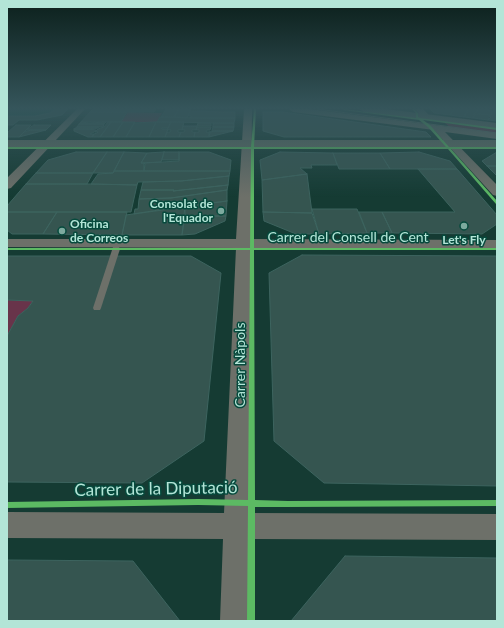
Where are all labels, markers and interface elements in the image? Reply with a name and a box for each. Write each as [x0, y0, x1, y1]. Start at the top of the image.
place label: Consolat de l'Equador [150, 197, 213, 225]
marker: Consolat de l'Equador [216, 206, 226, 216]
place label: Oficina de Correos [70, 217, 128, 245]
marker: Let's Fly [459, 221, 469, 231]
marker: Oficina de Correos [57, 226, 67, 236]
street label: Carrer del Consell de Cent [267, 229, 429, 245]
place label: Let's Fly [442, 233, 486, 247]
street label: Carrer Nàpols [232, 323, 248, 407]
street label: Carrer de la Diputació [74, 477, 238, 501]

